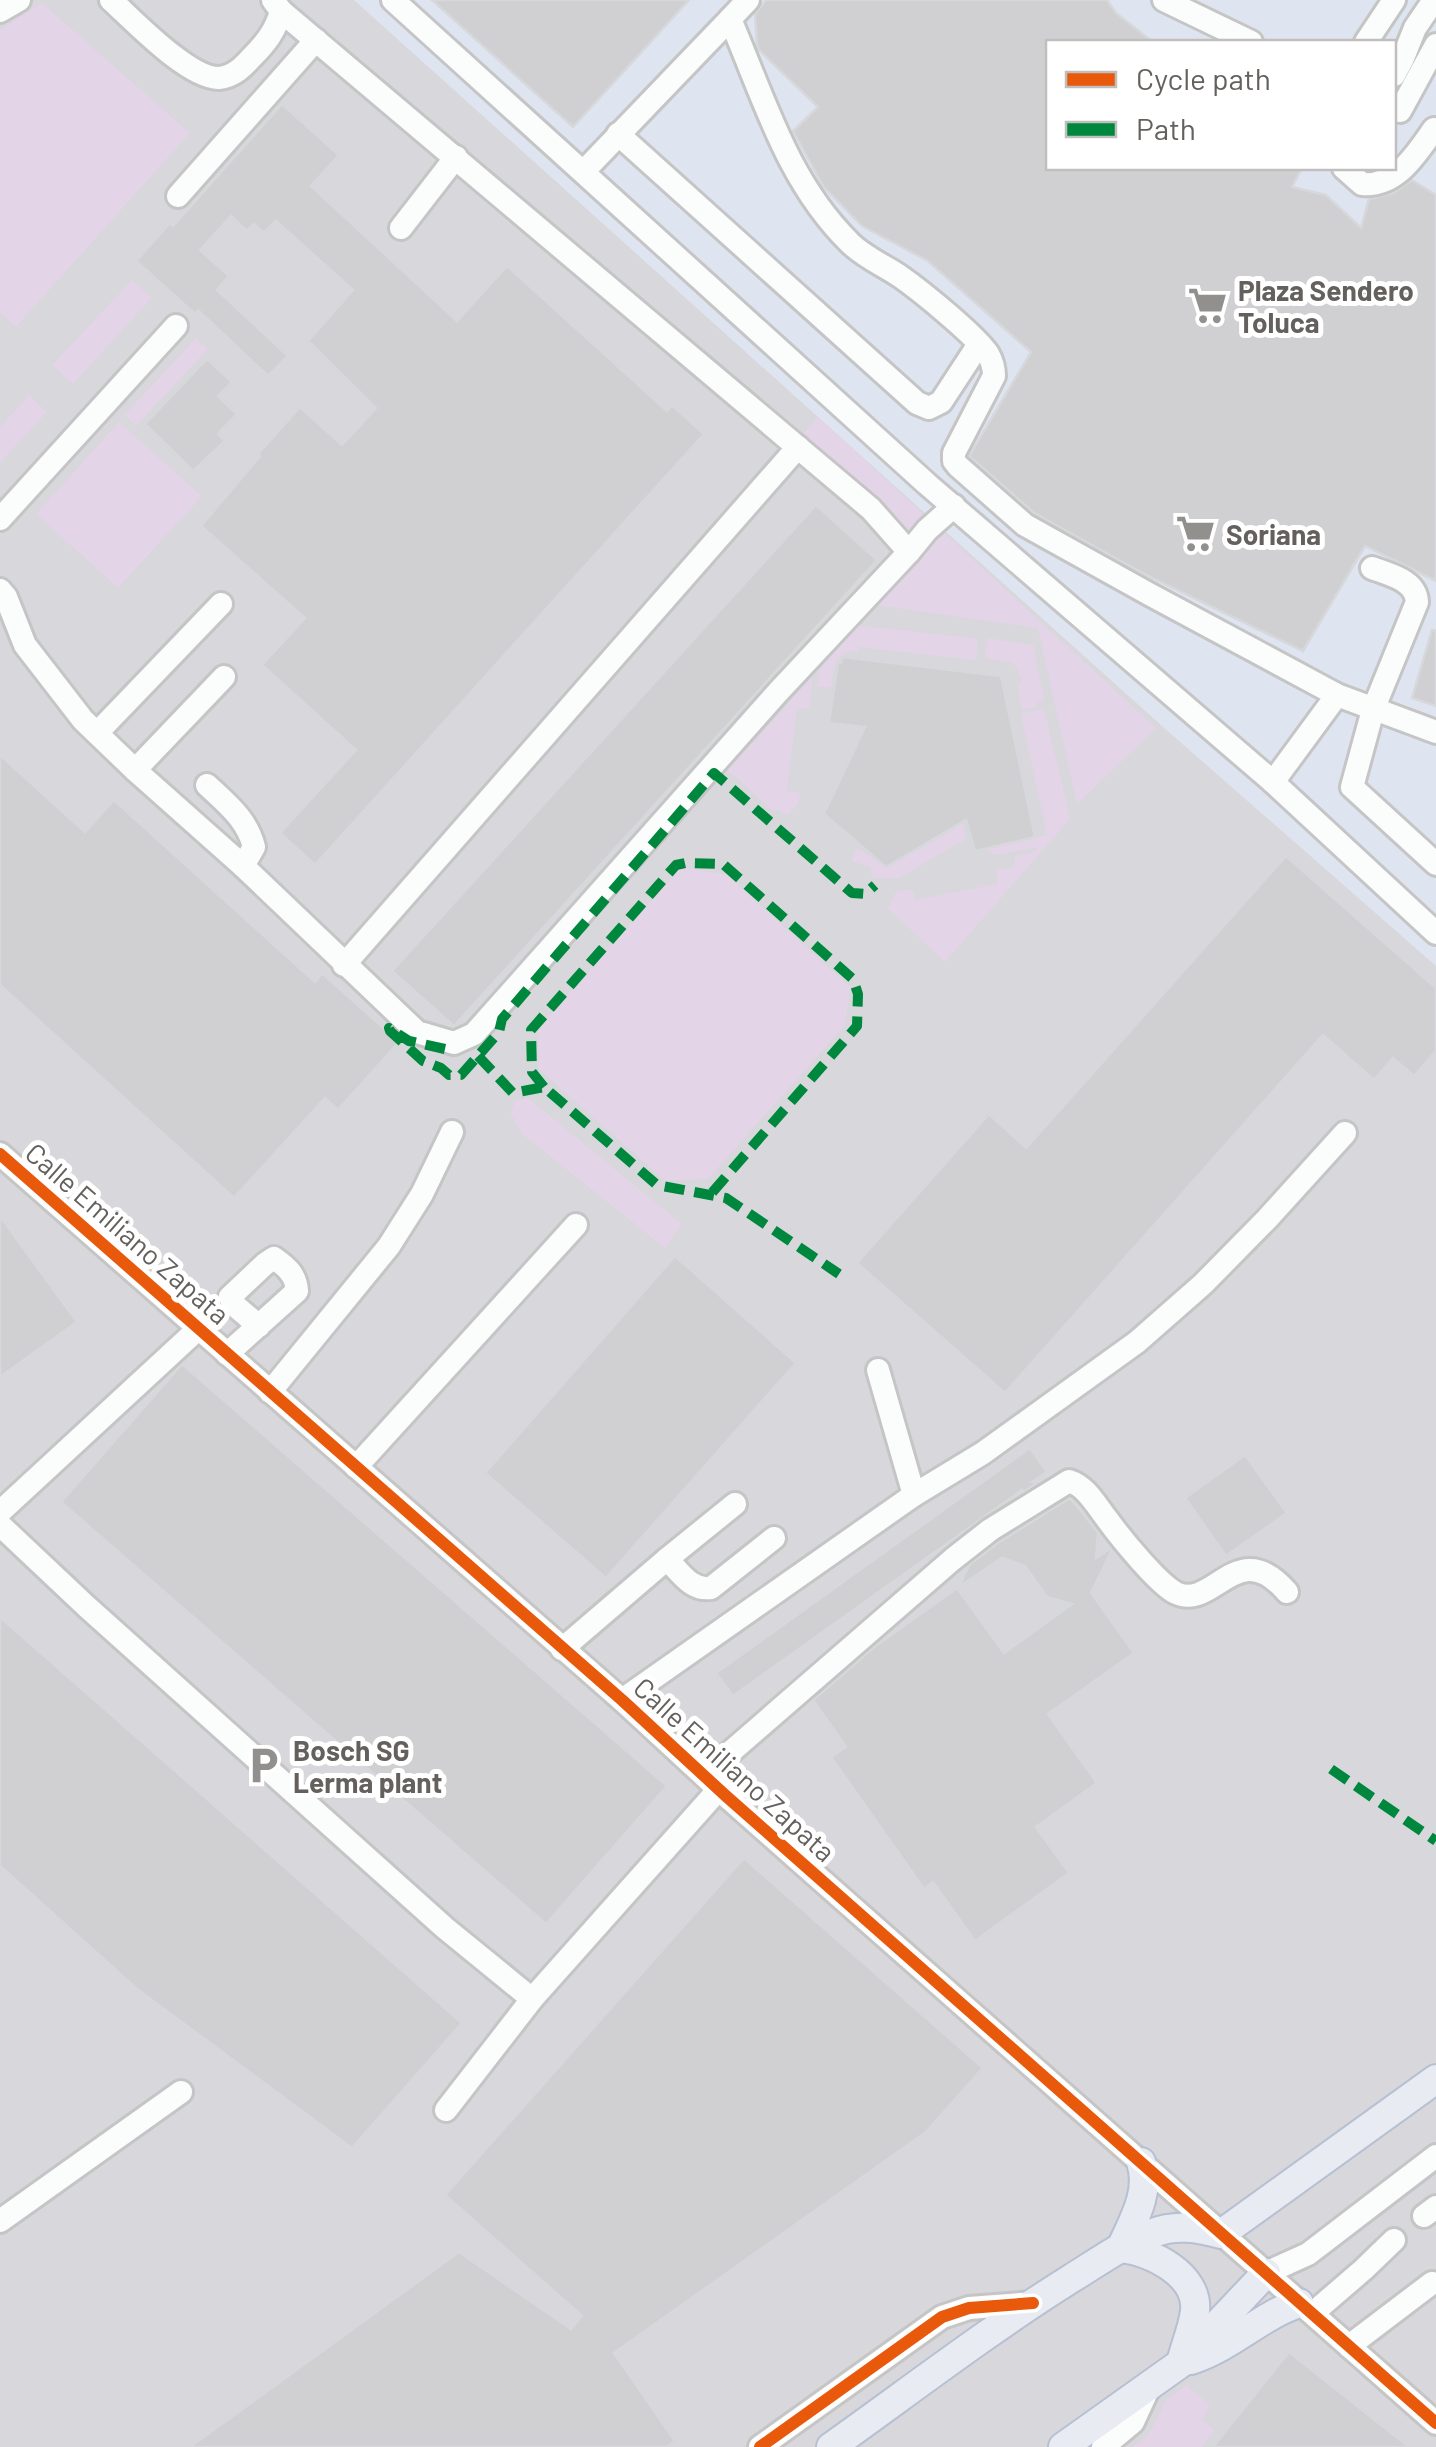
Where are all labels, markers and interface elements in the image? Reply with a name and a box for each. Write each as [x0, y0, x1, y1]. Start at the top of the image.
legend [1046, 40, 1396, 170]
text: Cycle path [1136, 60, 1271, 96]
text: Path [1136, 110, 1196, 146]
place label: Plaza Sendero Toluca [1238, 273, 1414, 339]
supermarket icon: Plaza Sendero Toluca [1187, 285, 1229, 327]
supermarket icon: Soriana [1175, 513, 1217, 555]
place label: Soriana [1226, 517, 1321, 551]
street label: Calle Emiliano Zapata [19, 1135, 237, 1331]
street label: Calle Emiliano Zapata [627, 1670, 843, 1868]
place label: Bosch SG Lerma plant [293, 1733, 442, 1799]
parking icon: Bosch SG Lerma plant [242, 1745, 284, 1787]

